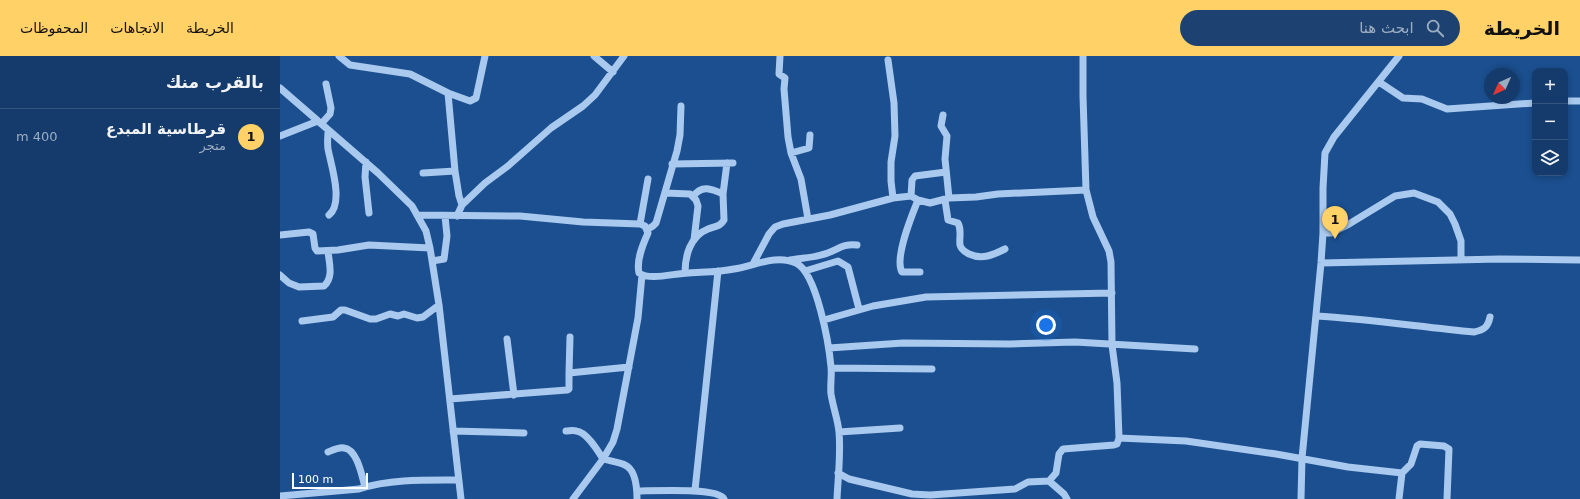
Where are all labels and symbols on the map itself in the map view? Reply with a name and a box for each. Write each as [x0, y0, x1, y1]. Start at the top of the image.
north arrow [1484, 68, 1520, 104]
pin: 1 [1322, 206, 1348, 239]
your location [1036, 315, 1056, 335]
scale bar [292, 471, 368, 490]

